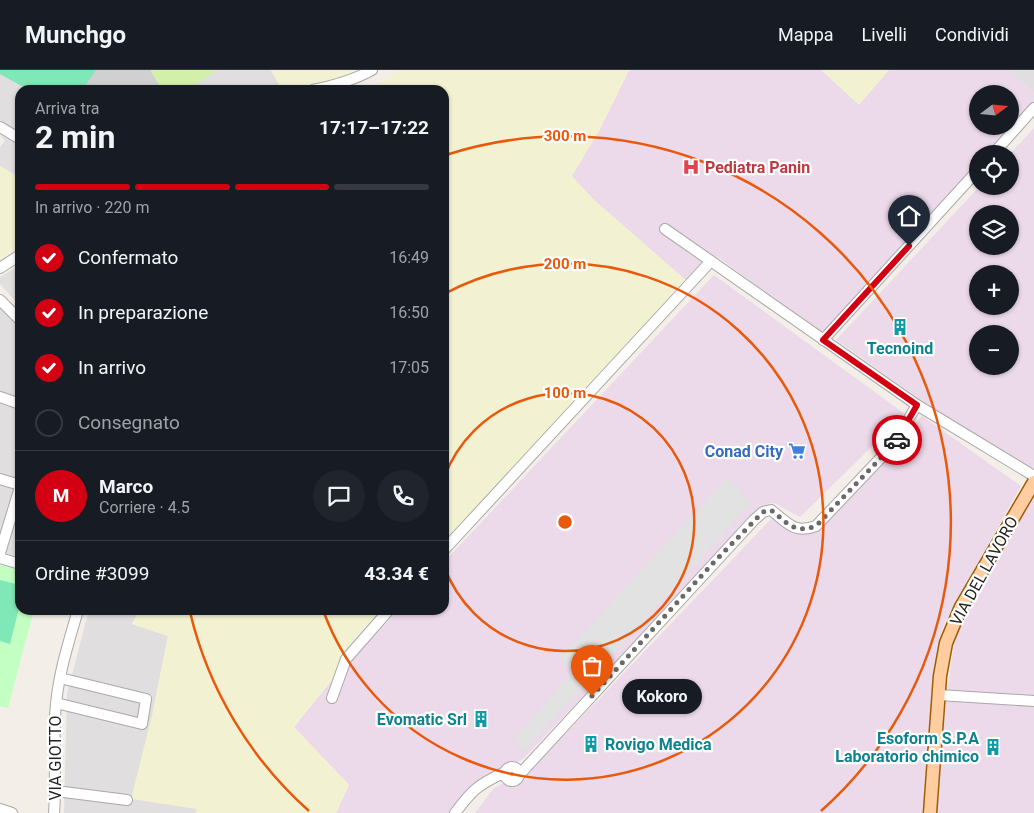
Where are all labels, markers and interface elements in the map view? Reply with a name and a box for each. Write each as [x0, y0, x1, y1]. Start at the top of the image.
text: Munchgo [25, 21, 126, 49]
text: Mappa [778, 24, 834, 45]
text: Livelli [862, 24, 907, 45]
text: Condividi [935, 24, 1009, 45]
north arrow [969, 85, 1019, 135]
map controls [969, 85, 1019, 375]
text: Arriva tra [35, 99, 100, 118]
text: 17:17–17:22 [319, 116, 429, 139]
text: 2 min [35, 118, 115, 156]
text: 300 m [544, 127, 586, 145]
button: locate [969, 145, 1019, 195]
hospital icon: Pediatra Panin [681, 157, 701, 177]
place label: Pediatra Panin [705, 158, 810, 177]
pin [888, 195, 930, 246]
text: In arrivo · 220 m [35, 198, 149, 217]
icon: home [895, 202, 923, 230]
button: layers [969, 205, 1019, 255]
icon: check [35, 244, 63, 272]
text: Confermato [78, 246, 178, 269]
text: 16:49 [389, 248, 429, 267]
text: 200 m [544, 255, 586, 273]
button: + [969, 265, 1019, 315]
icon: check [35, 299, 63, 327]
text: In preparazione [78, 301, 208, 324]
text: 16:50 [389, 303, 429, 322]
building icon: Tecnoind [890, 317, 910, 337]
button: − [969, 325, 1019, 375]
place label: Tecnoind [867, 339, 933, 358]
icon: check [35, 354, 63, 382]
text: In arrivo [78, 356, 146, 379]
text: 17:05 [389, 358, 429, 377]
text: 100 m [544, 384, 586, 402]
text: Consegnato [78, 411, 180, 434]
courier [872, 415, 922, 465]
icon: car [883, 426, 911, 454]
supermarket icon: Conad City [787, 441, 807, 461]
place label: Conad City [705, 442, 784, 461]
button: chat [313, 470, 365, 522]
button: phone [377, 470, 429, 522]
text: Marco [99, 475, 153, 498]
text: M [53, 484, 69, 507]
text: Corriere · 4.5 [99, 498, 190, 517]
centre of rings [556, 513, 574, 531]
street label: VIA DEL LAVORO [946, 513, 1022, 629]
text: Ordine #3099 [35, 562, 149, 585]
text: 43.34 € [364, 562, 429, 585]
pin [571, 645, 613, 696]
icon: bag [578, 652, 606, 680]
callout: Kokoro [622, 678, 702, 714]
text: Kokoro [636, 687, 688, 706]
building icon: Evomatic Srl [471, 709, 491, 729]
place label: Evomatic Srl [377, 710, 467, 729]
street label: VIA GIOTTO [46, 715, 65, 801]
place label: Esoform S.P.A Laboratorio chimico [835, 729, 979, 766]
building icon: Rovigo Medica [581, 734, 601, 754]
place label: Rovigo Medica [605, 735, 712, 754]
building icon: Esoform S.P.A Laboratorio chimico [983, 737, 1003, 757]

